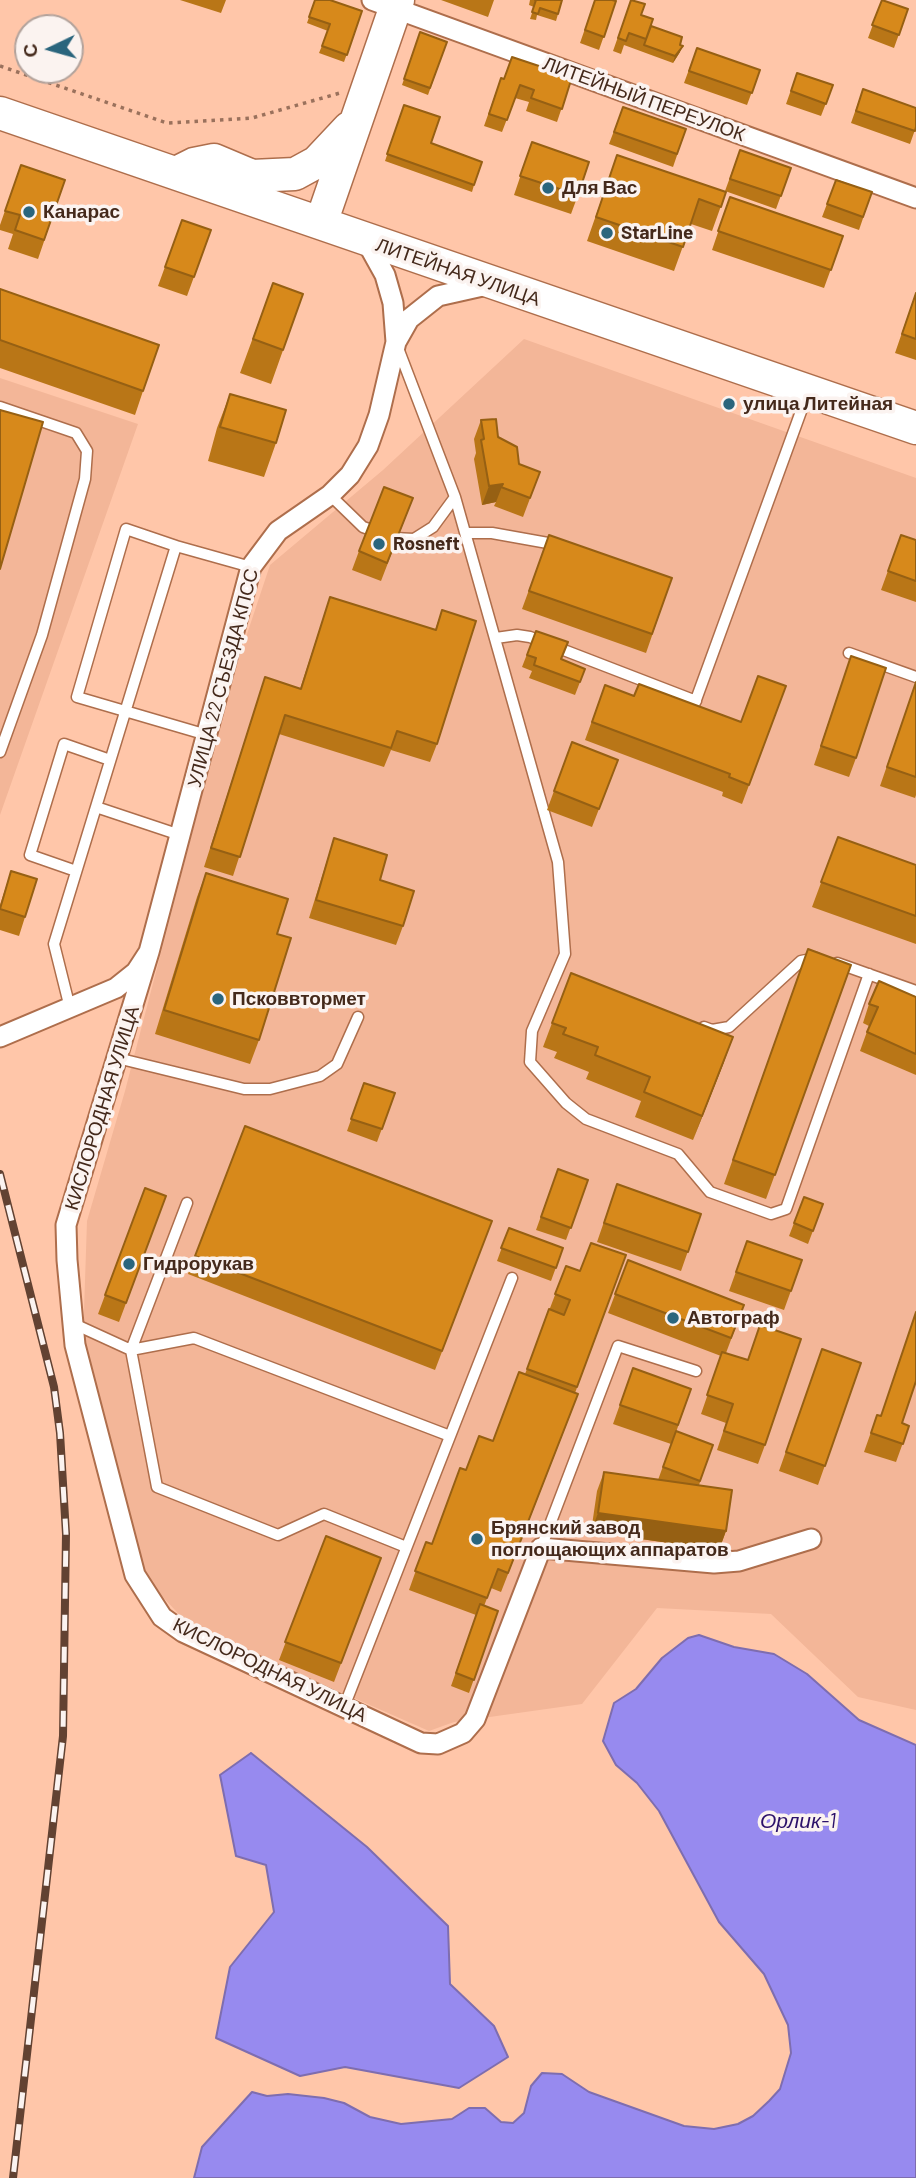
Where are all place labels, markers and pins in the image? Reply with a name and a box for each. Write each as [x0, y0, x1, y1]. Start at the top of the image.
place label: Для Вас [562, 177, 637, 199]
marker: Для Вас [540, 180, 556, 196]
place label: Канарас [43, 201, 120, 223]
marker: Канарас [21, 204, 37, 220]
place label: StarLine [621, 222, 693, 244]
marker: StarLine [599, 225, 615, 241]
place label: улица Литейная [743, 393, 893, 415]
marker: улица Литейная [721, 396, 737, 412]
place label: Rosneft [393, 533, 460, 555]
marker: Rosneft [371, 536, 387, 552]
place label: Псковвтормет [232, 988, 366, 1010]
marker: Псковвтормет [210, 991, 226, 1007]
place label: Гидрорукав [143, 1253, 254, 1275]
marker: Гидрорукав [121, 1256, 137, 1272]
place label: Автограф [687, 1307, 780, 1329]
marker: Автограф [665, 1310, 681, 1326]
place label: Брянский завод поглощающих аппаратов [491, 1517, 729, 1561]
marker: Брянский завод поглощающих аппаратов [469, 1531, 485, 1547]

